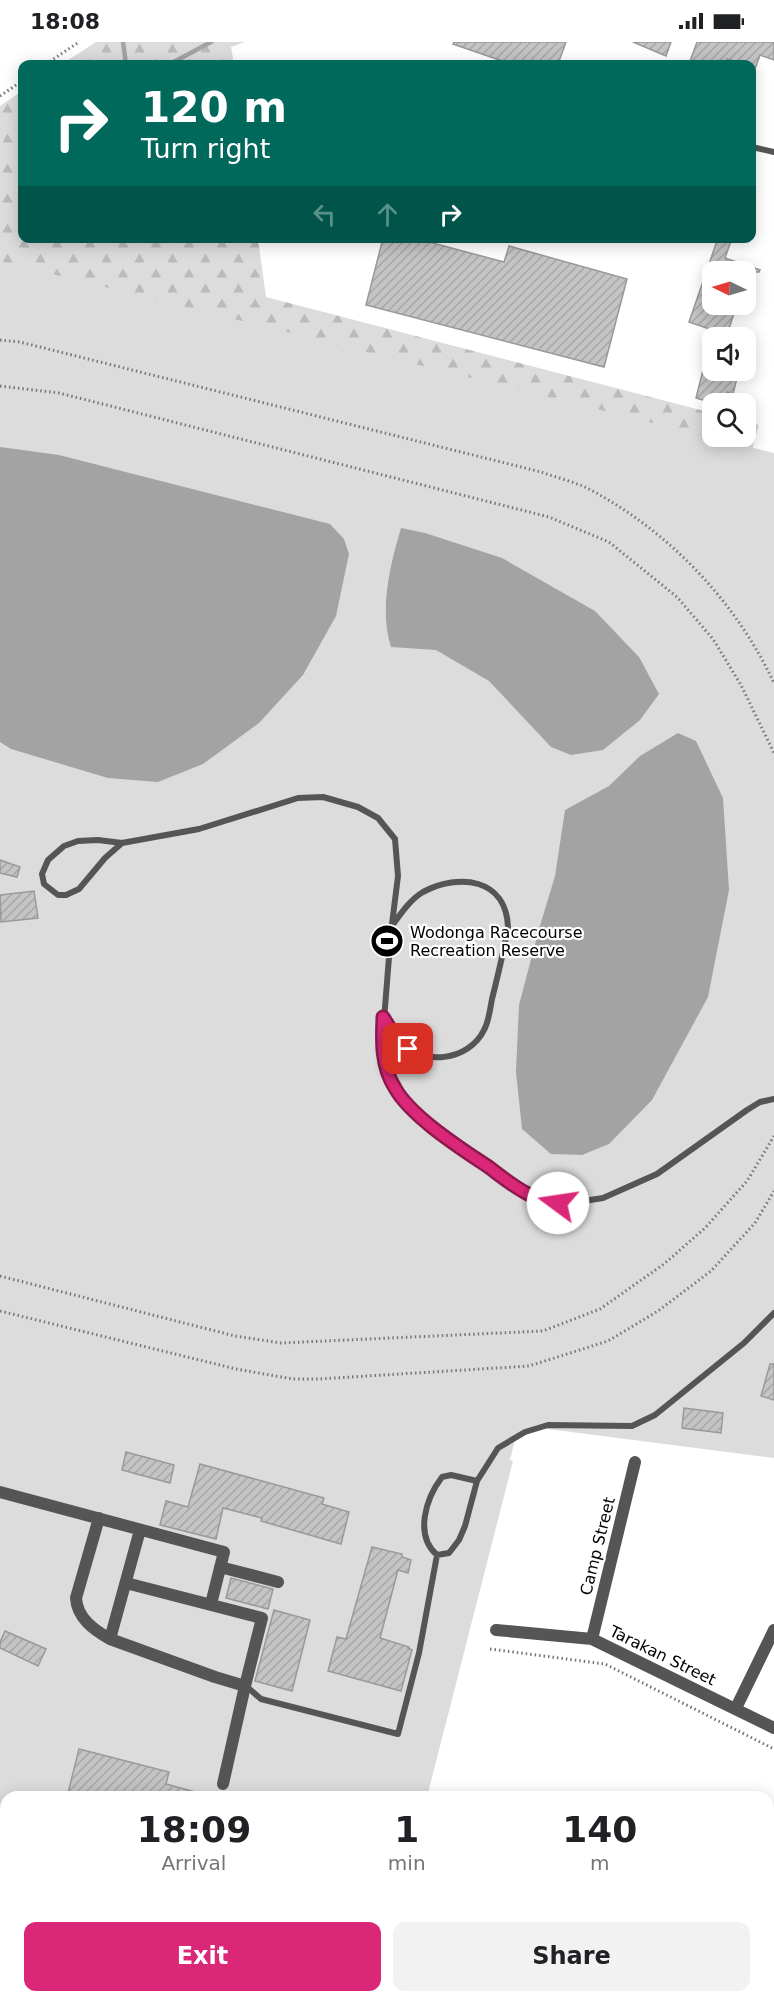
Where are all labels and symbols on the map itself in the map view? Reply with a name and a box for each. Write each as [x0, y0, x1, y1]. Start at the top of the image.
north arrow [702, 261, 756, 315]
sports icon: Wodonga Racecourse Recreation Reserve [369, 923, 405, 959]
place label: Wodonga Racecourse Recreation Reserve [410, 923, 583, 960]
pin [382, 1023, 433, 1074]
position arrow [526, 1171, 590, 1235]
street label: Camp Street [576, 1495, 619, 1597]
street label: Tarakan Street [606, 1621, 719, 1689]

